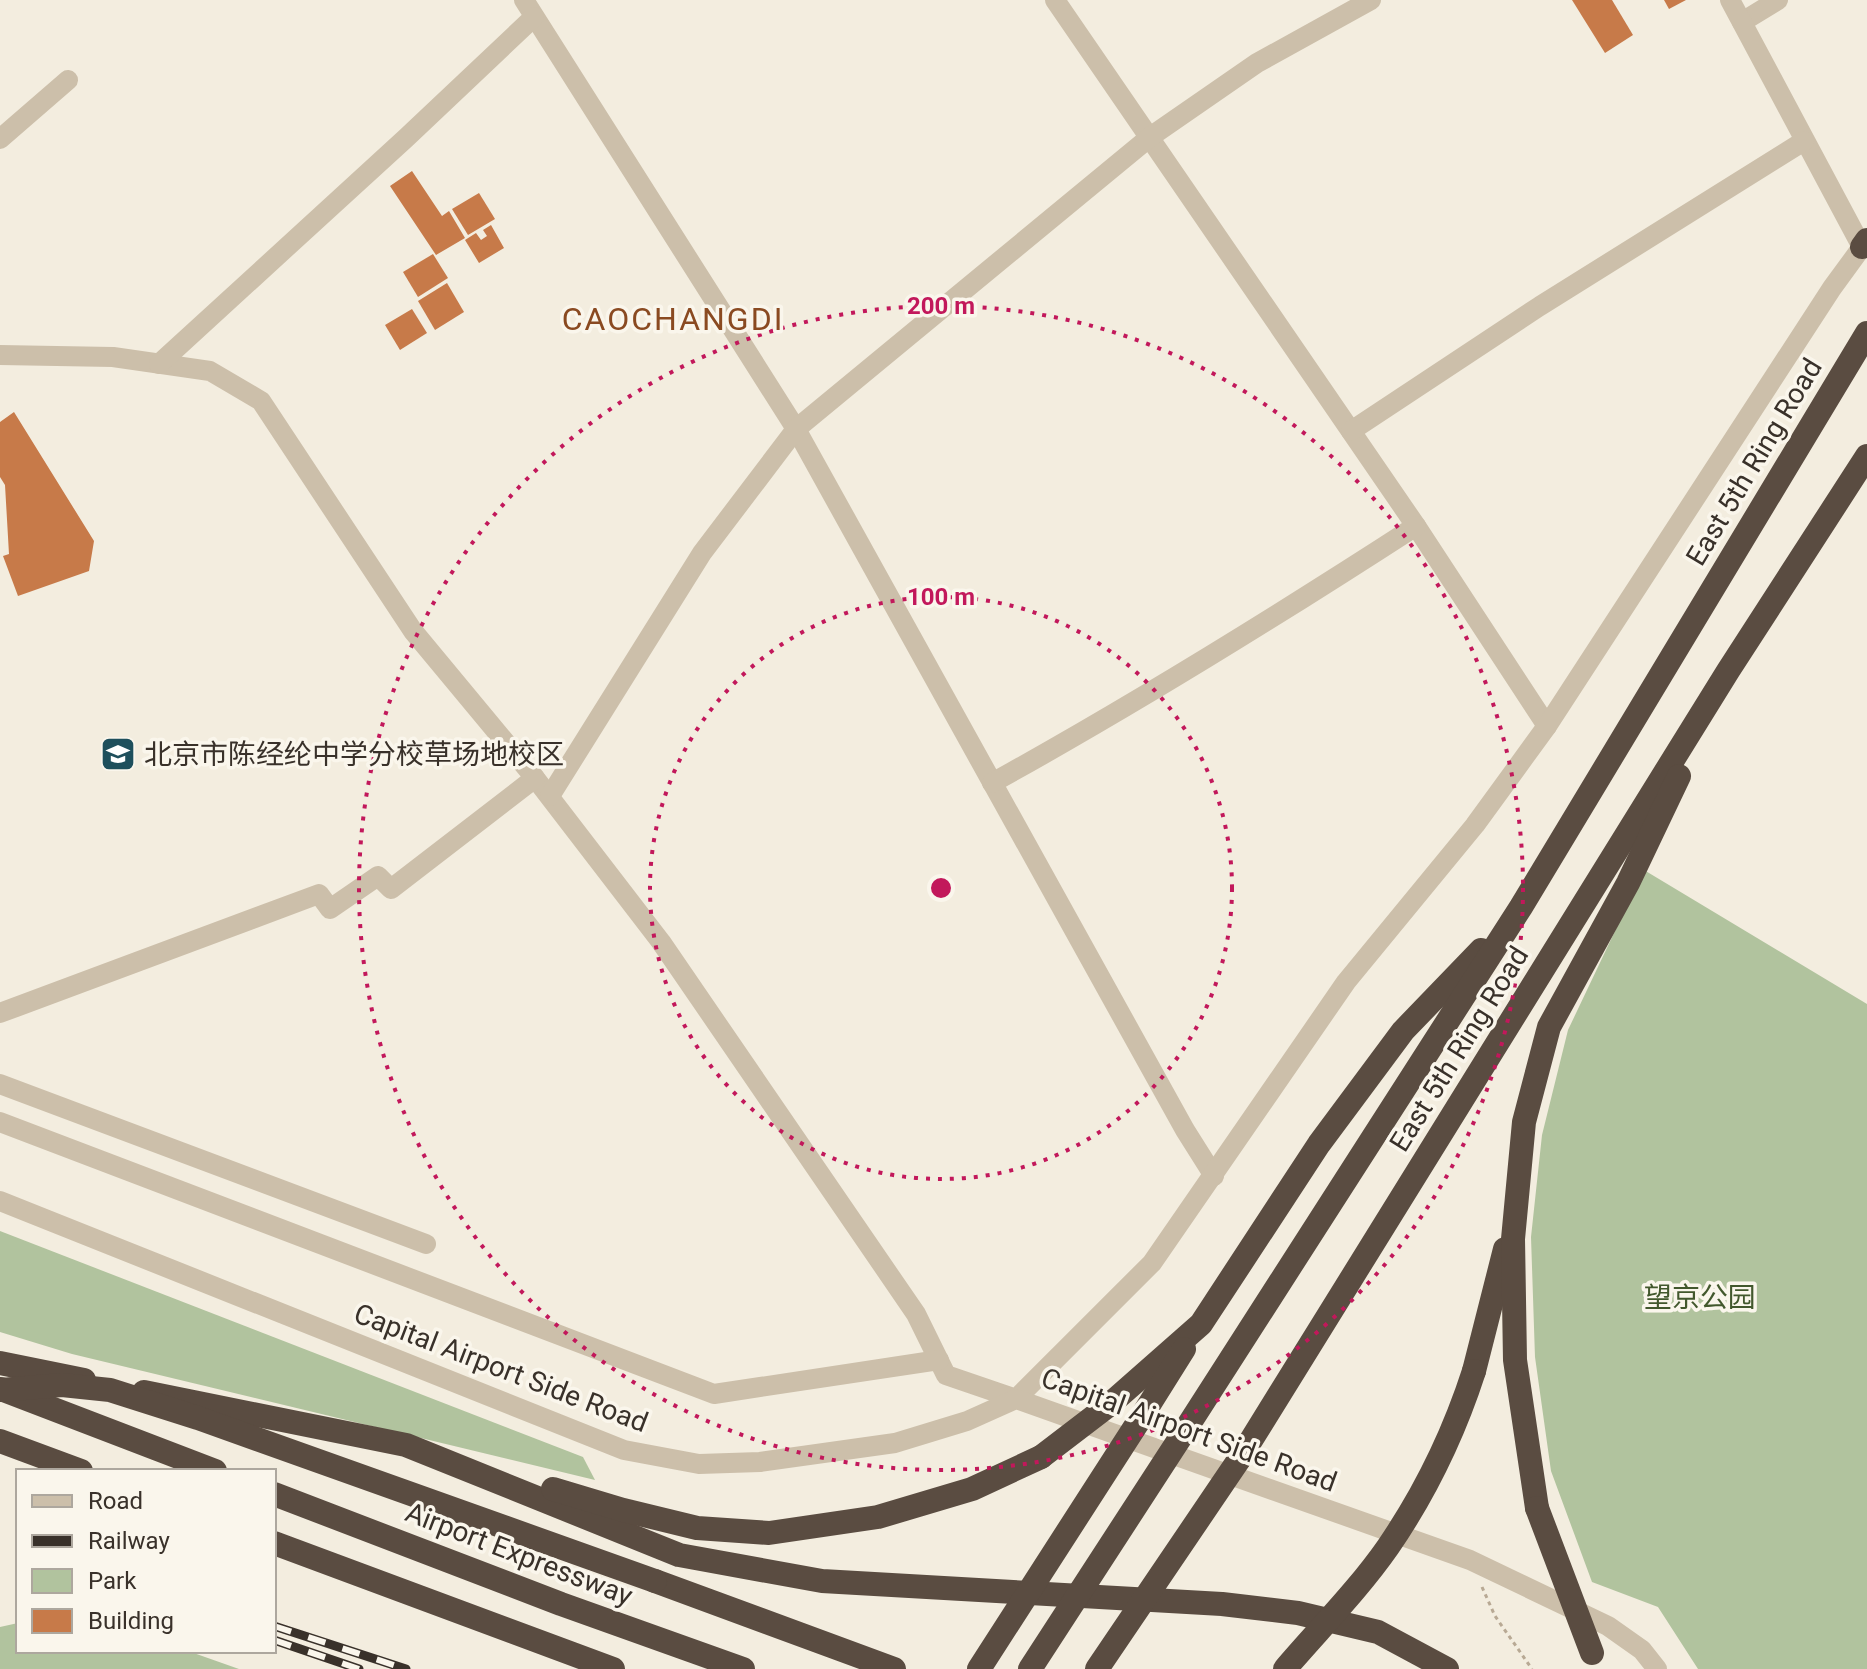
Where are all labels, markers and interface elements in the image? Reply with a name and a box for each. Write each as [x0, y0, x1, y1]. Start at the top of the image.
text: 200 m [907, 292, 975, 320]
district label: CAOCHANGDI [562, 300, 784, 338]
street label: East 5th Ring Road [1679, 353, 1829, 571]
text: 100 m [907, 583, 975, 611]
school or university icon: 北京市陈经纶中学分校草场地校区 [99, 735, 137, 773]
place label: 北京市陈经纶中学分校草场地校区 [144, 738, 564, 771]
centre of rings [927, 874, 955, 902]
street label: East 5th Ring Road [1383, 940, 1535, 1158]
park label: 望京公园 [1644, 1281, 1756, 1314]
street label: Capital Airport Side Road [349, 1297, 653, 1439]
street label: Capital Airport Side Road [1037, 1361, 1341, 1499]
legend [16, 1469, 276, 1653]
text: Road [88, 1487, 143, 1515]
street label: Airport Expressway [401, 1496, 637, 1612]
text: Railway [88, 1527, 170, 1555]
text: Park [88, 1567, 137, 1595]
text: Building [88, 1607, 174, 1635]

